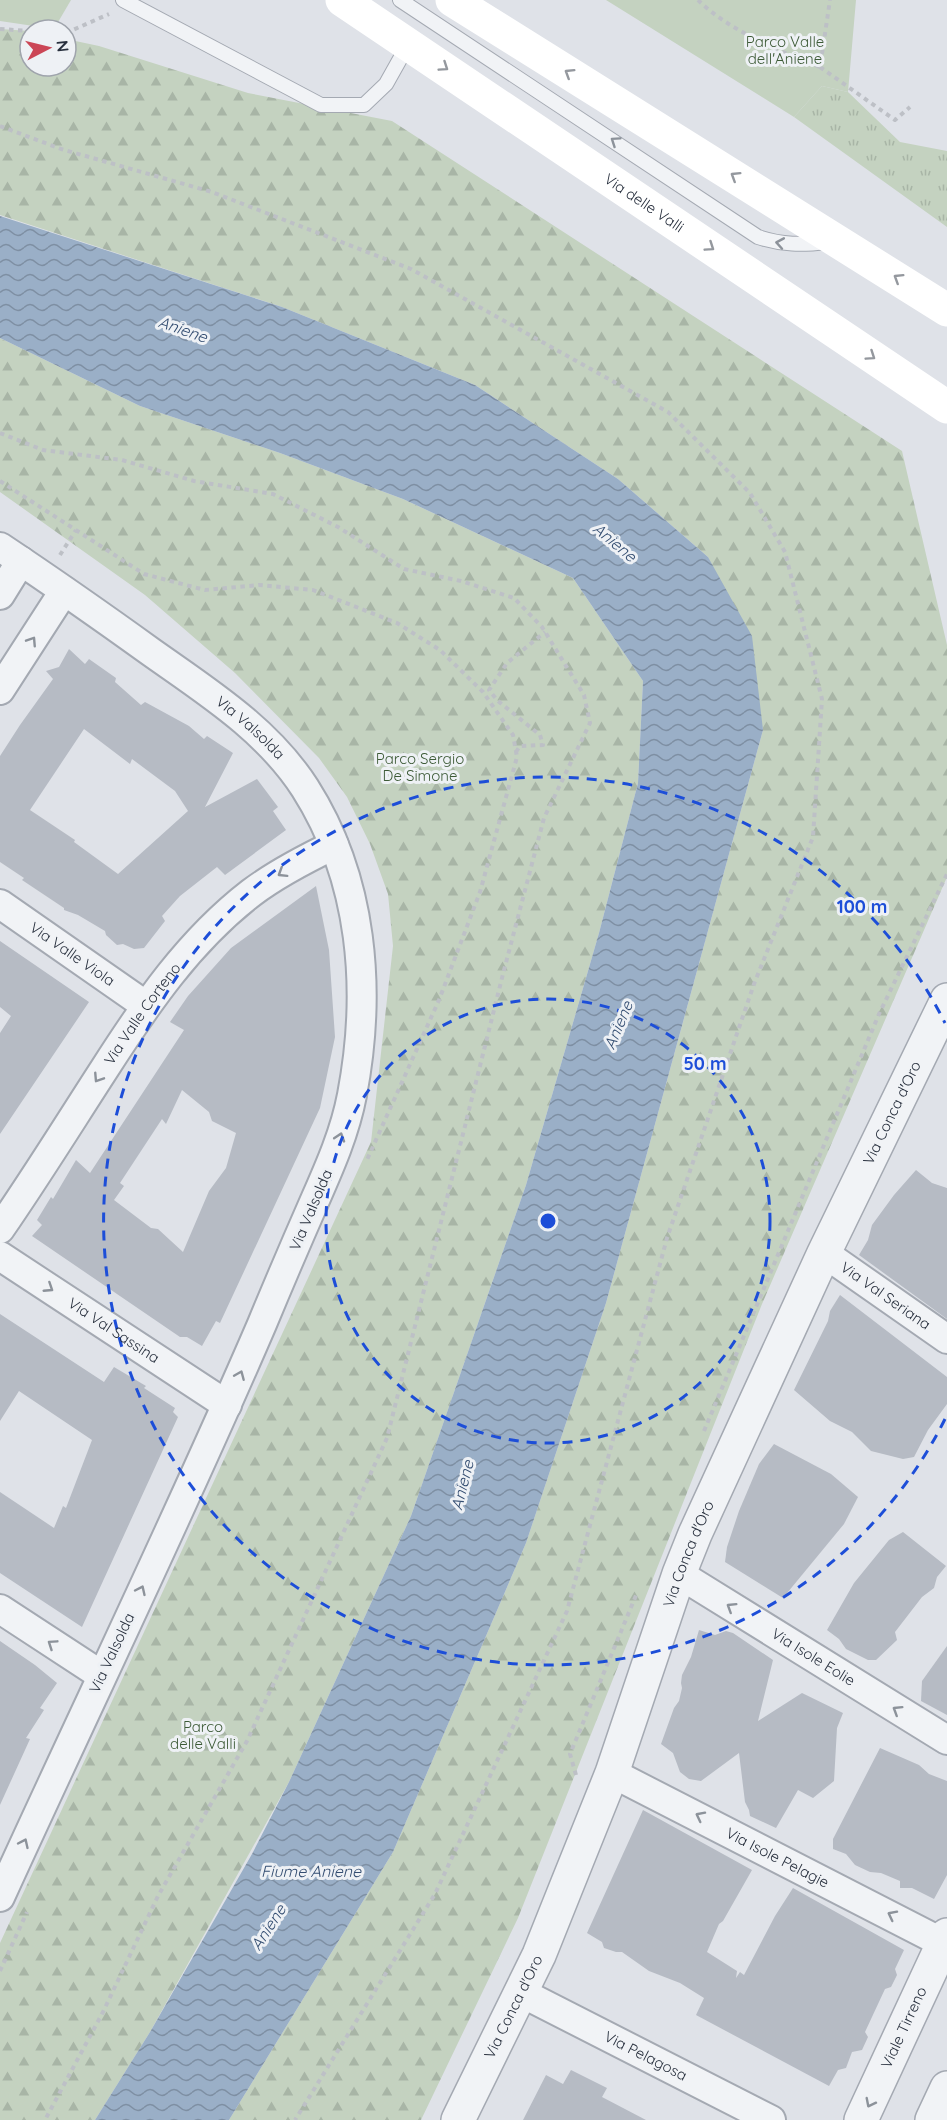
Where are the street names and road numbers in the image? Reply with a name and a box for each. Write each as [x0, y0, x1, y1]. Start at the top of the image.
street label: Via delle Valli [601, 169, 688, 236]
street label: Via Valsolda [212, 692, 289, 763]
street label: Via Valle Viola [26, 918, 119, 990]
street label: Via Valle Corteno [100, 959, 185, 1068]
street label: Via Conca d'Oro [858, 1058, 925, 1168]
street label: Via Valsolda [285, 1166, 336, 1253]
street label: Via Val Seriana [837, 1258, 934, 1334]
street label: Via Val Sassina [65, 1293, 163, 1367]
street label: Via Conca d'Oro [659, 1498, 718, 1609]
street label: Via Valsolda [85, 1610, 138, 1696]
street label: Via Isole Eolie [768, 1624, 859, 1690]
street label: Via Isole Pelagie [723, 1823, 832, 1892]
street label: Via Conca d'Oro [480, 1952, 546, 2062]
street label: Viale Tirreno [876, 1983, 931, 2071]
street label: Via Pelagosa [601, 2027, 691, 2085]

